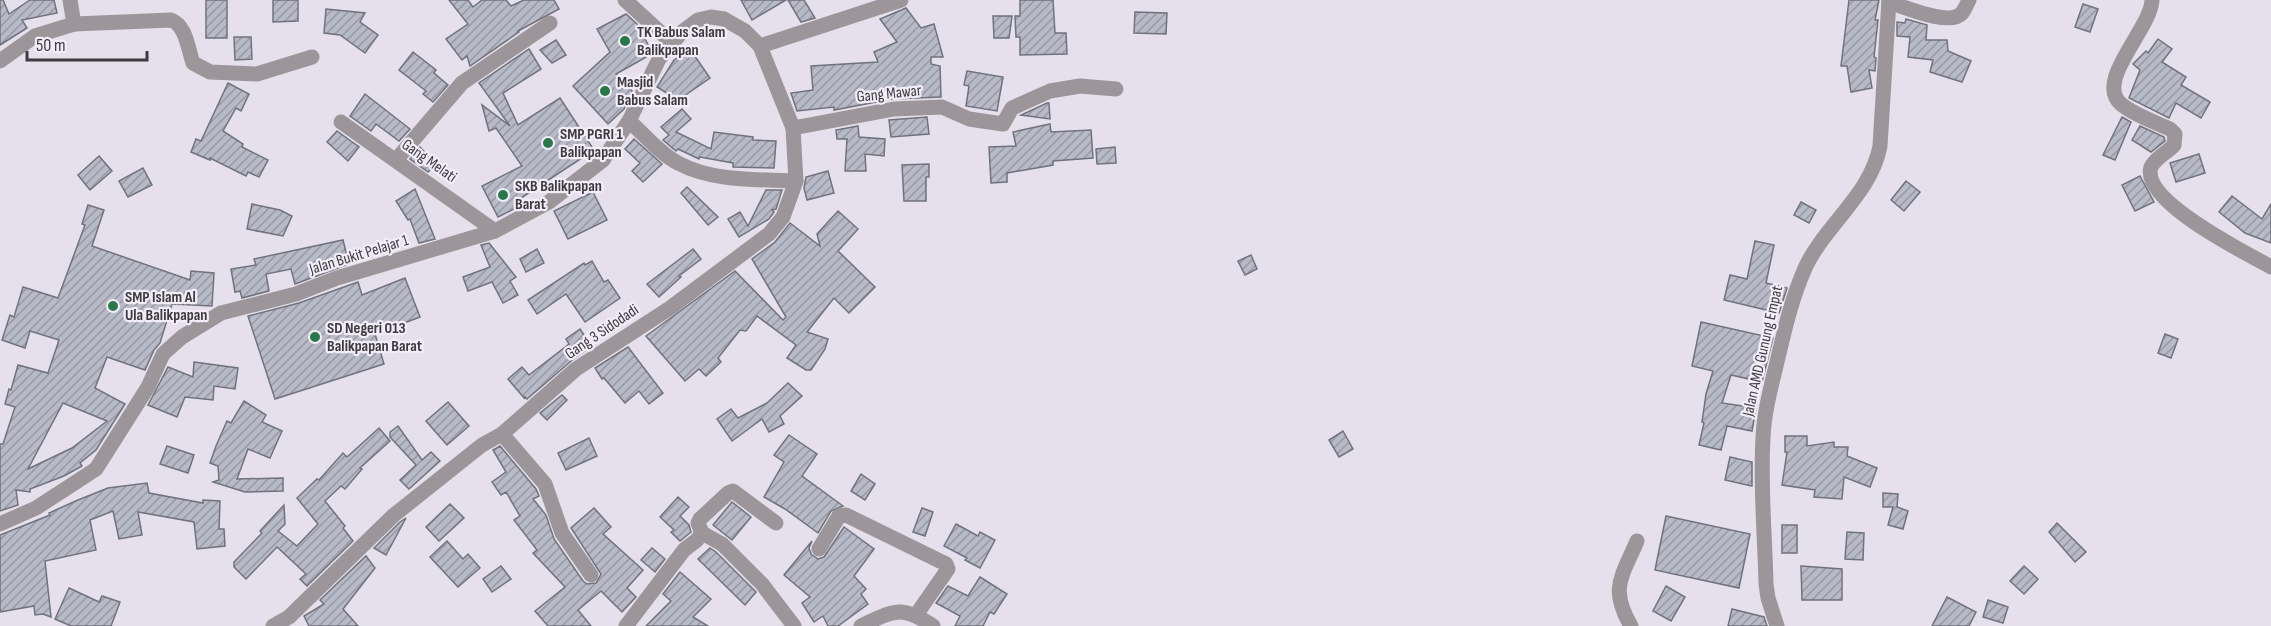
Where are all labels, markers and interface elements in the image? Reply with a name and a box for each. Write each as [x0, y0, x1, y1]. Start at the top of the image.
place label: TK Babus Salam Balikpapan [637, 23, 725, 60]
scale bar [27, 24, 147, 62]
marker: TK Babus Salam Balikpapan [618, 34, 632, 48]
text: 50 m [36, 35, 66, 56]
place label: Masjid Babus Salam [617, 73, 688, 110]
street label: Gang Mawar [856, 81, 923, 107]
marker: Masjid Babus Salam [598, 84, 612, 98]
place label: SMP PGRI 1 Balikpapan [560, 125, 624, 162]
street label: Gang Melati [398, 135, 460, 187]
marker: SMP PGRI 1 Balikpapan [541, 136, 555, 150]
place label: SKB Balikpapan Barat [515, 177, 602, 214]
marker: SKB Balikpapan Barat [496, 188, 510, 202]
street label: Jalan Bukit Pelajar 1 [306, 231, 411, 279]
street label: Jalan AMD Gunung Empat [1739, 284, 1787, 419]
place label: SMP Islam Al Ula Balikpapan [125, 288, 207, 325]
marker: SMP Islam Al Ula Balikpapan [106, 299, 120, 313]
street label: Gang 3 Sidodadi [562, 300, 642, 364]
place label: SD Negeri 013 Balikpapan Barat [327, 319, 422, 356]
marker: SD Negeri 013 Balikpapan Barat [308, 330, 322, 344]

